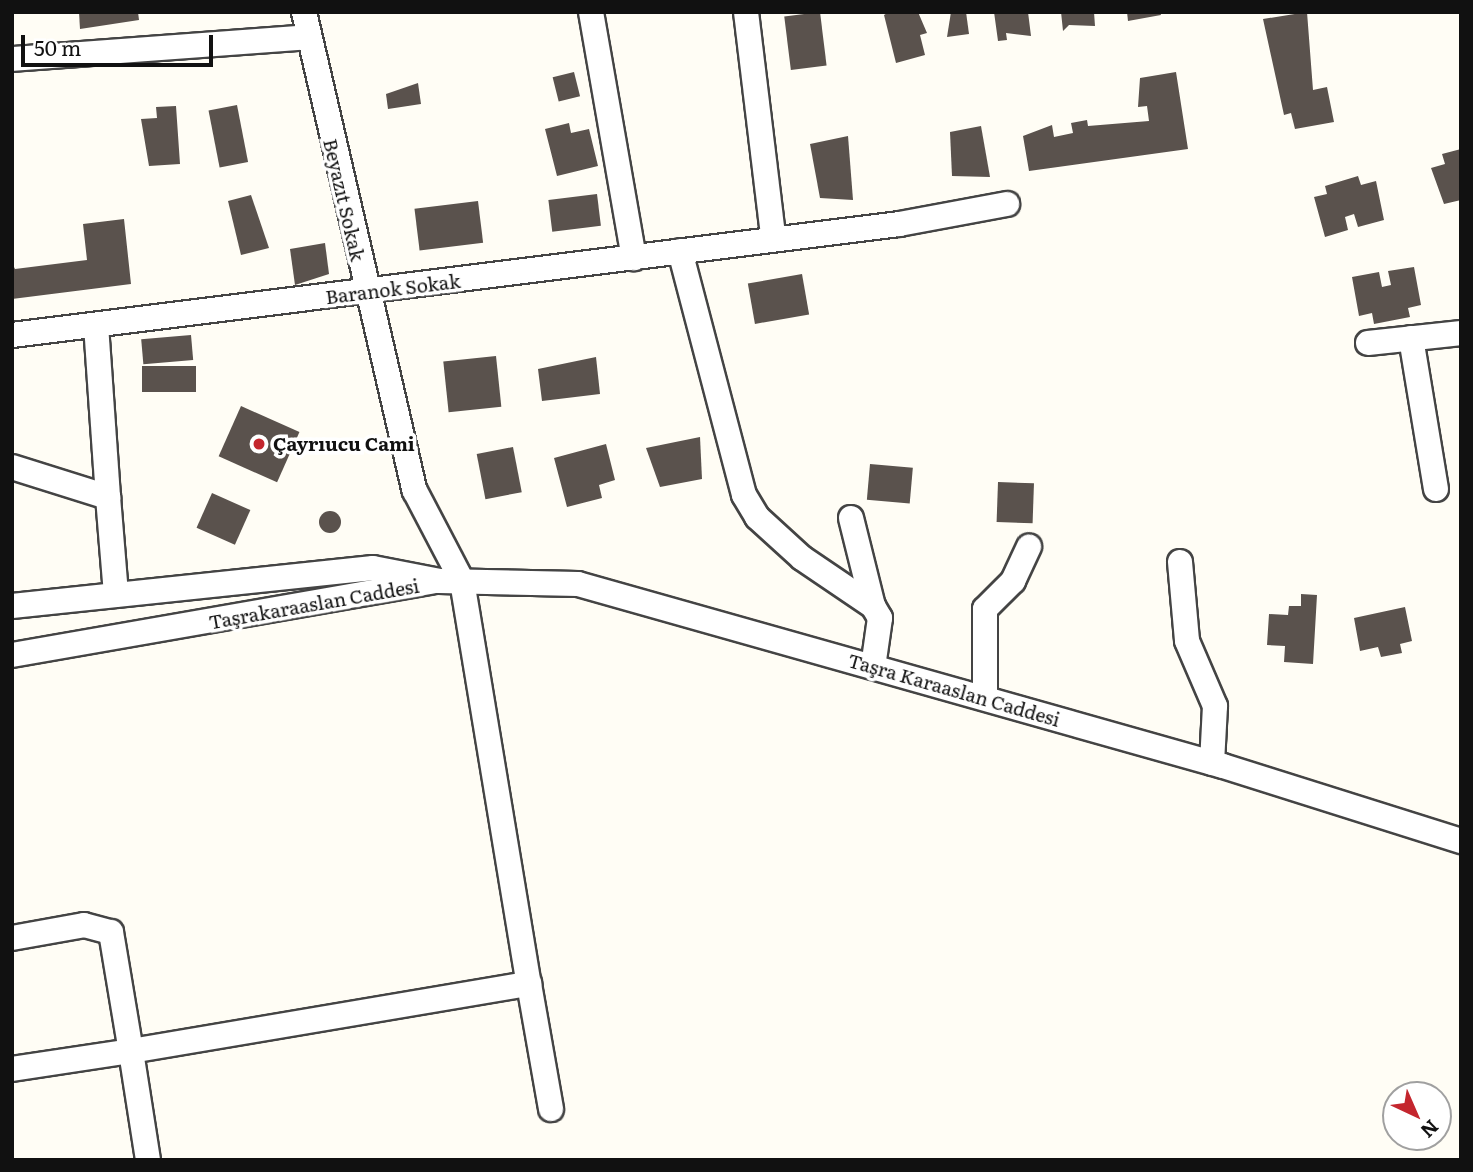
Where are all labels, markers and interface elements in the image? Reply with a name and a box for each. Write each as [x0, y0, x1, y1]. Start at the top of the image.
scale bar [24, 21, 217, 65]
text: 50 m [34, 31, 81, 62]
street label: Beyazıt Sokak [319, 136, 369, 264]
street label: Baranok Sokak [324, 269, 462, 309]
place label: Çayrıucu Cami [273, 433, 415, 455]
marker: Çayrıucu Cami [251, 436, 267, 452]
street label: Taşrakaraaslan Caddesi [207, 574, 421, 634]
street label: Taşra Karaaslan Caddesi [845, 649, 1063, 731]
north arrow [1382, 1081, 1452, 1151]
text: N [1415, 1114, 1446, 1145]

